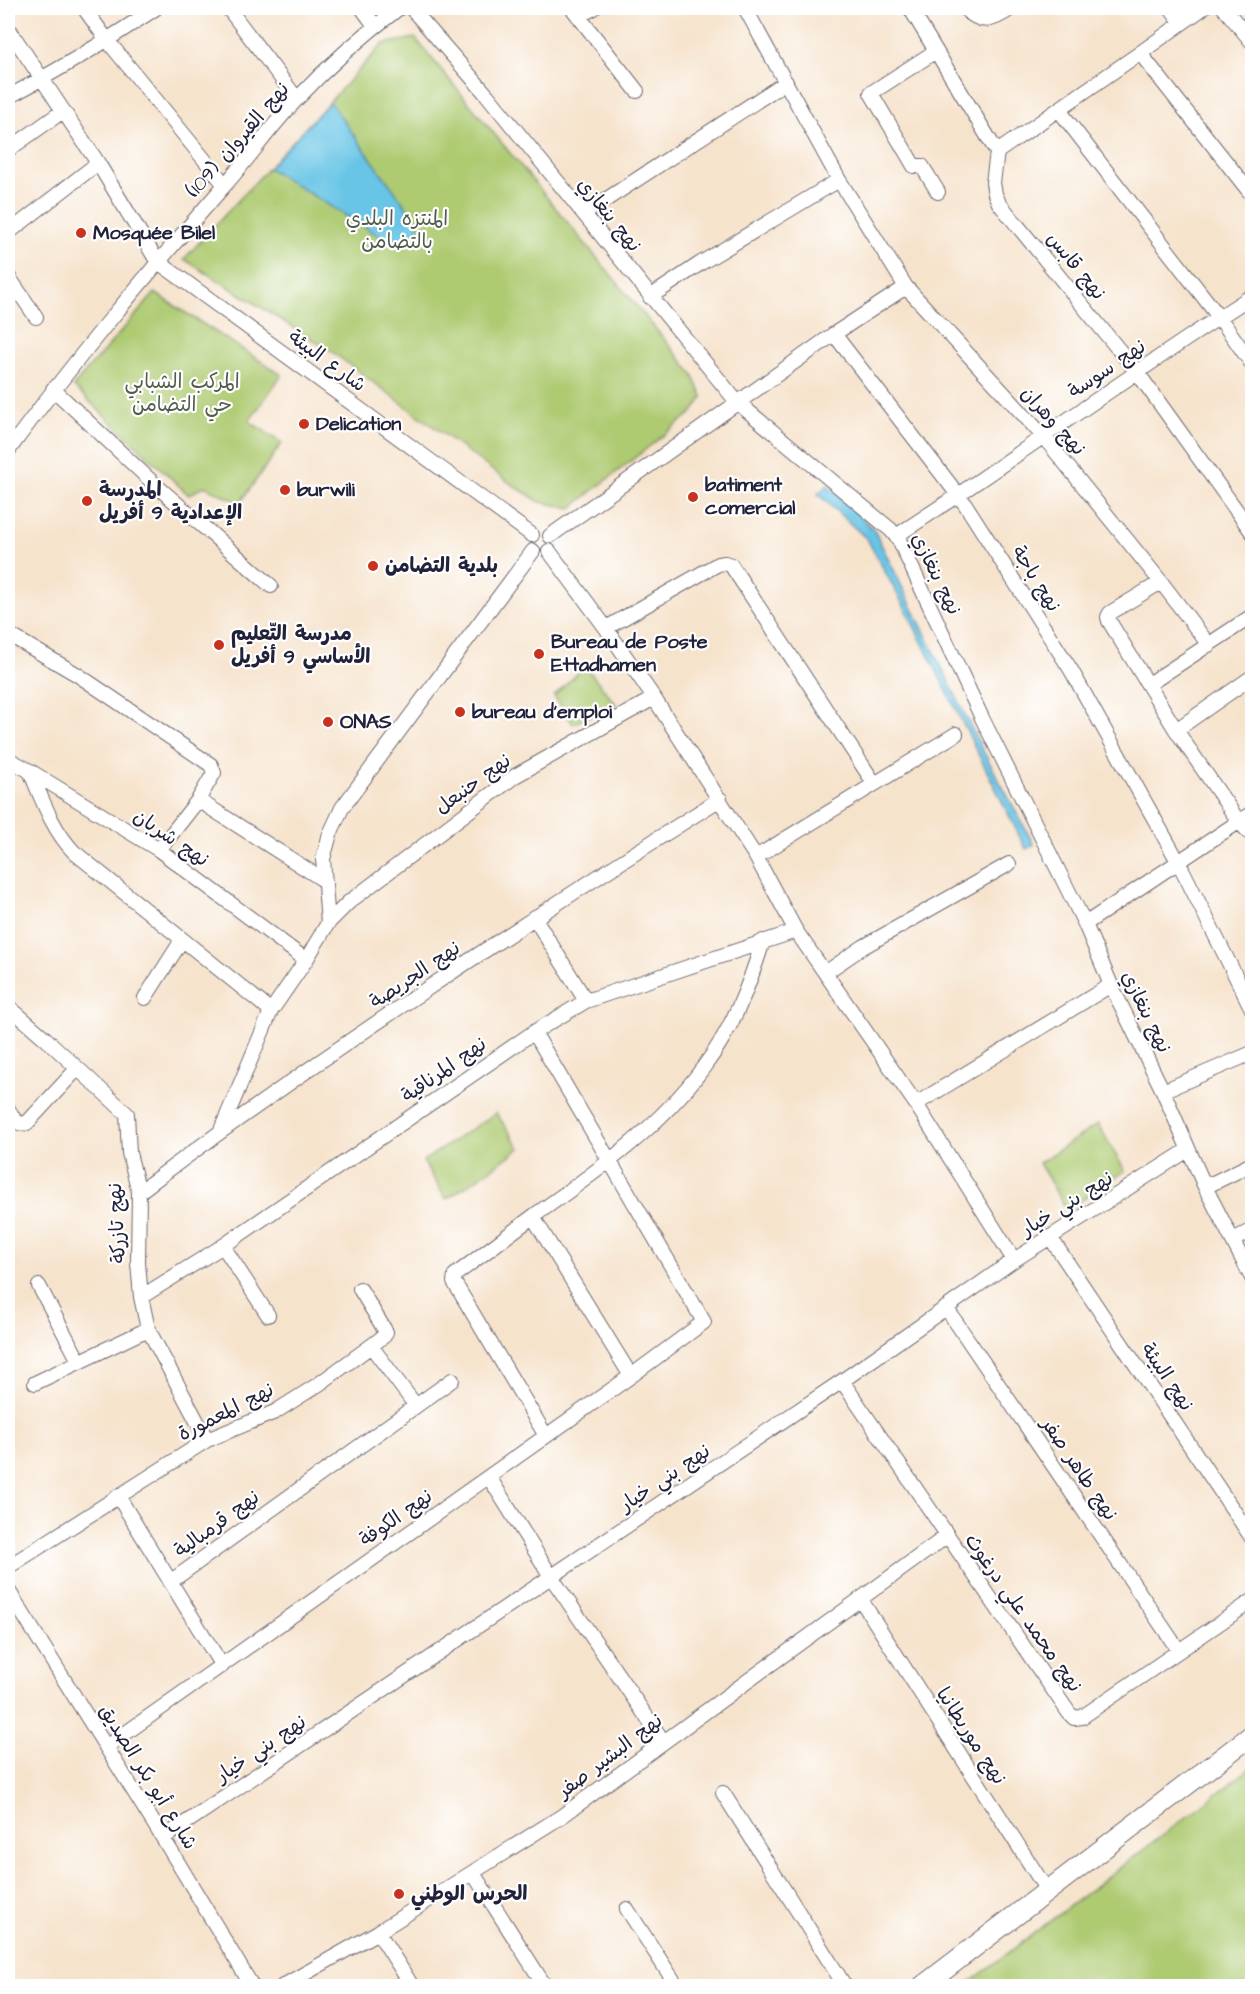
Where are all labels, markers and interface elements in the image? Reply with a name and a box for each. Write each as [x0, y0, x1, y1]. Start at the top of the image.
street label: نهج القيروان (109) [180, 76, 296, 204]
street label: نهج بنغازي [570, 172, 648, 258]
park label: المنتزه البلدي بالتضامن [346, 205, 448, 256]
place label: Mosquée Bilel [93, 219, 215, 247]
marker: Mosquée Bilel [74, 226, 88, 240]
street label: نهج قابس [1040, 226, 1112, 306]
street label: شارع البيئة [282, 323, 372, 399]
street label: نهج سوسة [1063, 333, 1151, 405]
park label: المركب الشبابي حي التضامن [124, 368, 240, 422]
street label: نهج وهران [1014, 380, 1092, 462]
place label: Delication [316, 410, 401, 438]
marker: Delication [297, 417, 311, 431]
place label: batiment comercial [705, 471, 795, 522]
place label: المدرسة الإعدادية 9 أفريل [99, 476, 242, 527]
place label: burwili [297, 476, 356, 504]
marker: burwili [278, 483, 292, 497]
marker: batiment comercial [686, 490, 700, 504]
marker: المدرسة الإعدادية 9 أفريل [80, 494, 94, 508]
street label: نهج بنغازي [904, 528, 968, 620]
street label: نهج باجة [1005, 540, 1067, 618]
place label: بلدية التضامن [385, 552, 498, 580]
marker: بلدية التضامن [366, 559, 380, 573]
place label: مدرسة التّعليم الأساسي 9 أفريل [231, 620, 370, 674]
place label: Bureau de Poste Ettadhamen [551, 628, 708, 679]
marker: مدرسة التّعليم الأساسي 9 أفريل [212, 638, 226, 652]
marker: Bureau de Poste Ettadhamen [532, 647, 546, 661]
place label: bureau d'emploi [472, 698, 613, 726]
marker: bureau d'emploi [453, 705, 467, 719]
place label: ONAS [340, 708, 392, 736]
marker: ONAS [321, 715, 335, 729]
street label: نهج حنبعل [429, 747, 517, 821]
street label: نهج شربان [127, 802, 215, 874]
street label: نهج الجريصة [364, 934, 466, 1016]
street label: نهج بنغازي [1114, 966, 1178, 1058]
street label: نهج المرناقية [396, 1030, 492, 1110]
street label: نهج بني خيار [1014, 1165, 1120, 1247]
street label: نهج تازركة [101, 1182, 133, 1264]
street label: نهج البيئة [1134, 1337, 1200, 1417]
street label: نهج المعمورة [173, 1376, 279, 1448]
street label: نهج طاهر صفر [1033, 1410, 1124, 1526]
street label: نهج بني خيار [612, 1437, 718, 1522]
street label: نهج قرمبالية [168, 1483, 266, 1565]
street label: نهج الكوفة [354, 1483, 438, 1553]
street label: نهج محمد علي درغوث [955, 1528, 1088, 1700]
street label: نهج موريطانيا [929, 1682, 1013, 1790]
street label: شارع أبو بكر الصديق [92, 1699, 204, 1855]
street label: نهج البشير صفر [550, 1707, 669, 1806]
street label: نهج بني خيار [208, 1708, 314, 1793]
place label: الحرس الوطني [411, 1880, 527, 1911]
marker: الحرس الوطني [392, 1887, 406, 1901]

